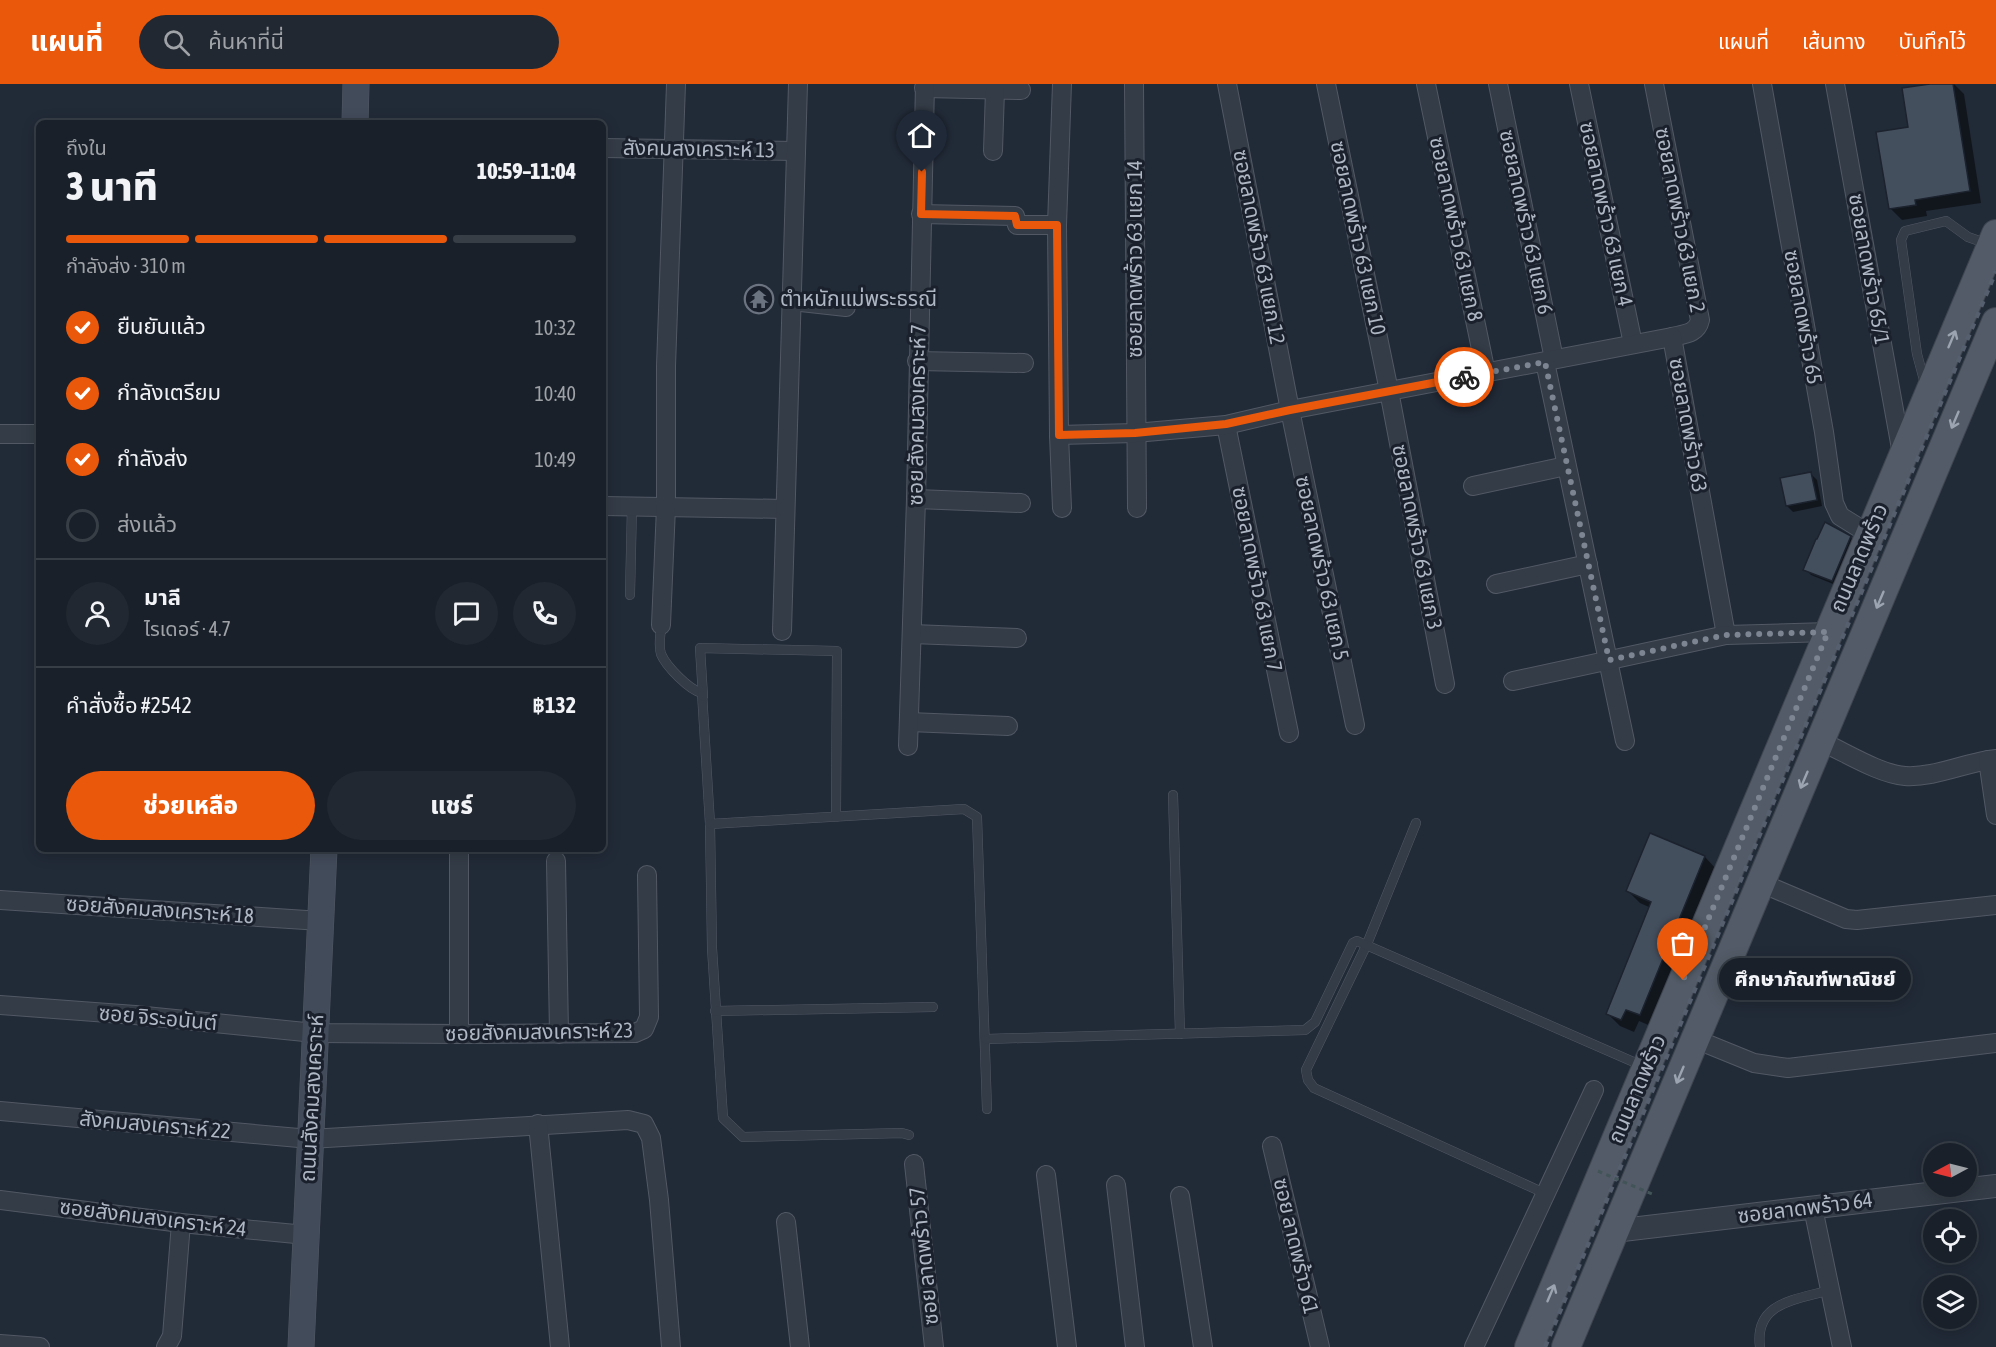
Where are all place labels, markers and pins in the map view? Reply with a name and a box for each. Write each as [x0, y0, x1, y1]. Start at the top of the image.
pin [896, 110, 947, 172]
temple icon: ตำหนักแม่พระธรณี [743, 283, 775, 315]
place label: ตำหนักแม่พระธรณี [780, 286, 937, 310]
pin [1657, 918, 1708, 980]
callout: ศึกษาภัณฑ์พาณิชย์ [1719, 959, 1911, 1001]

